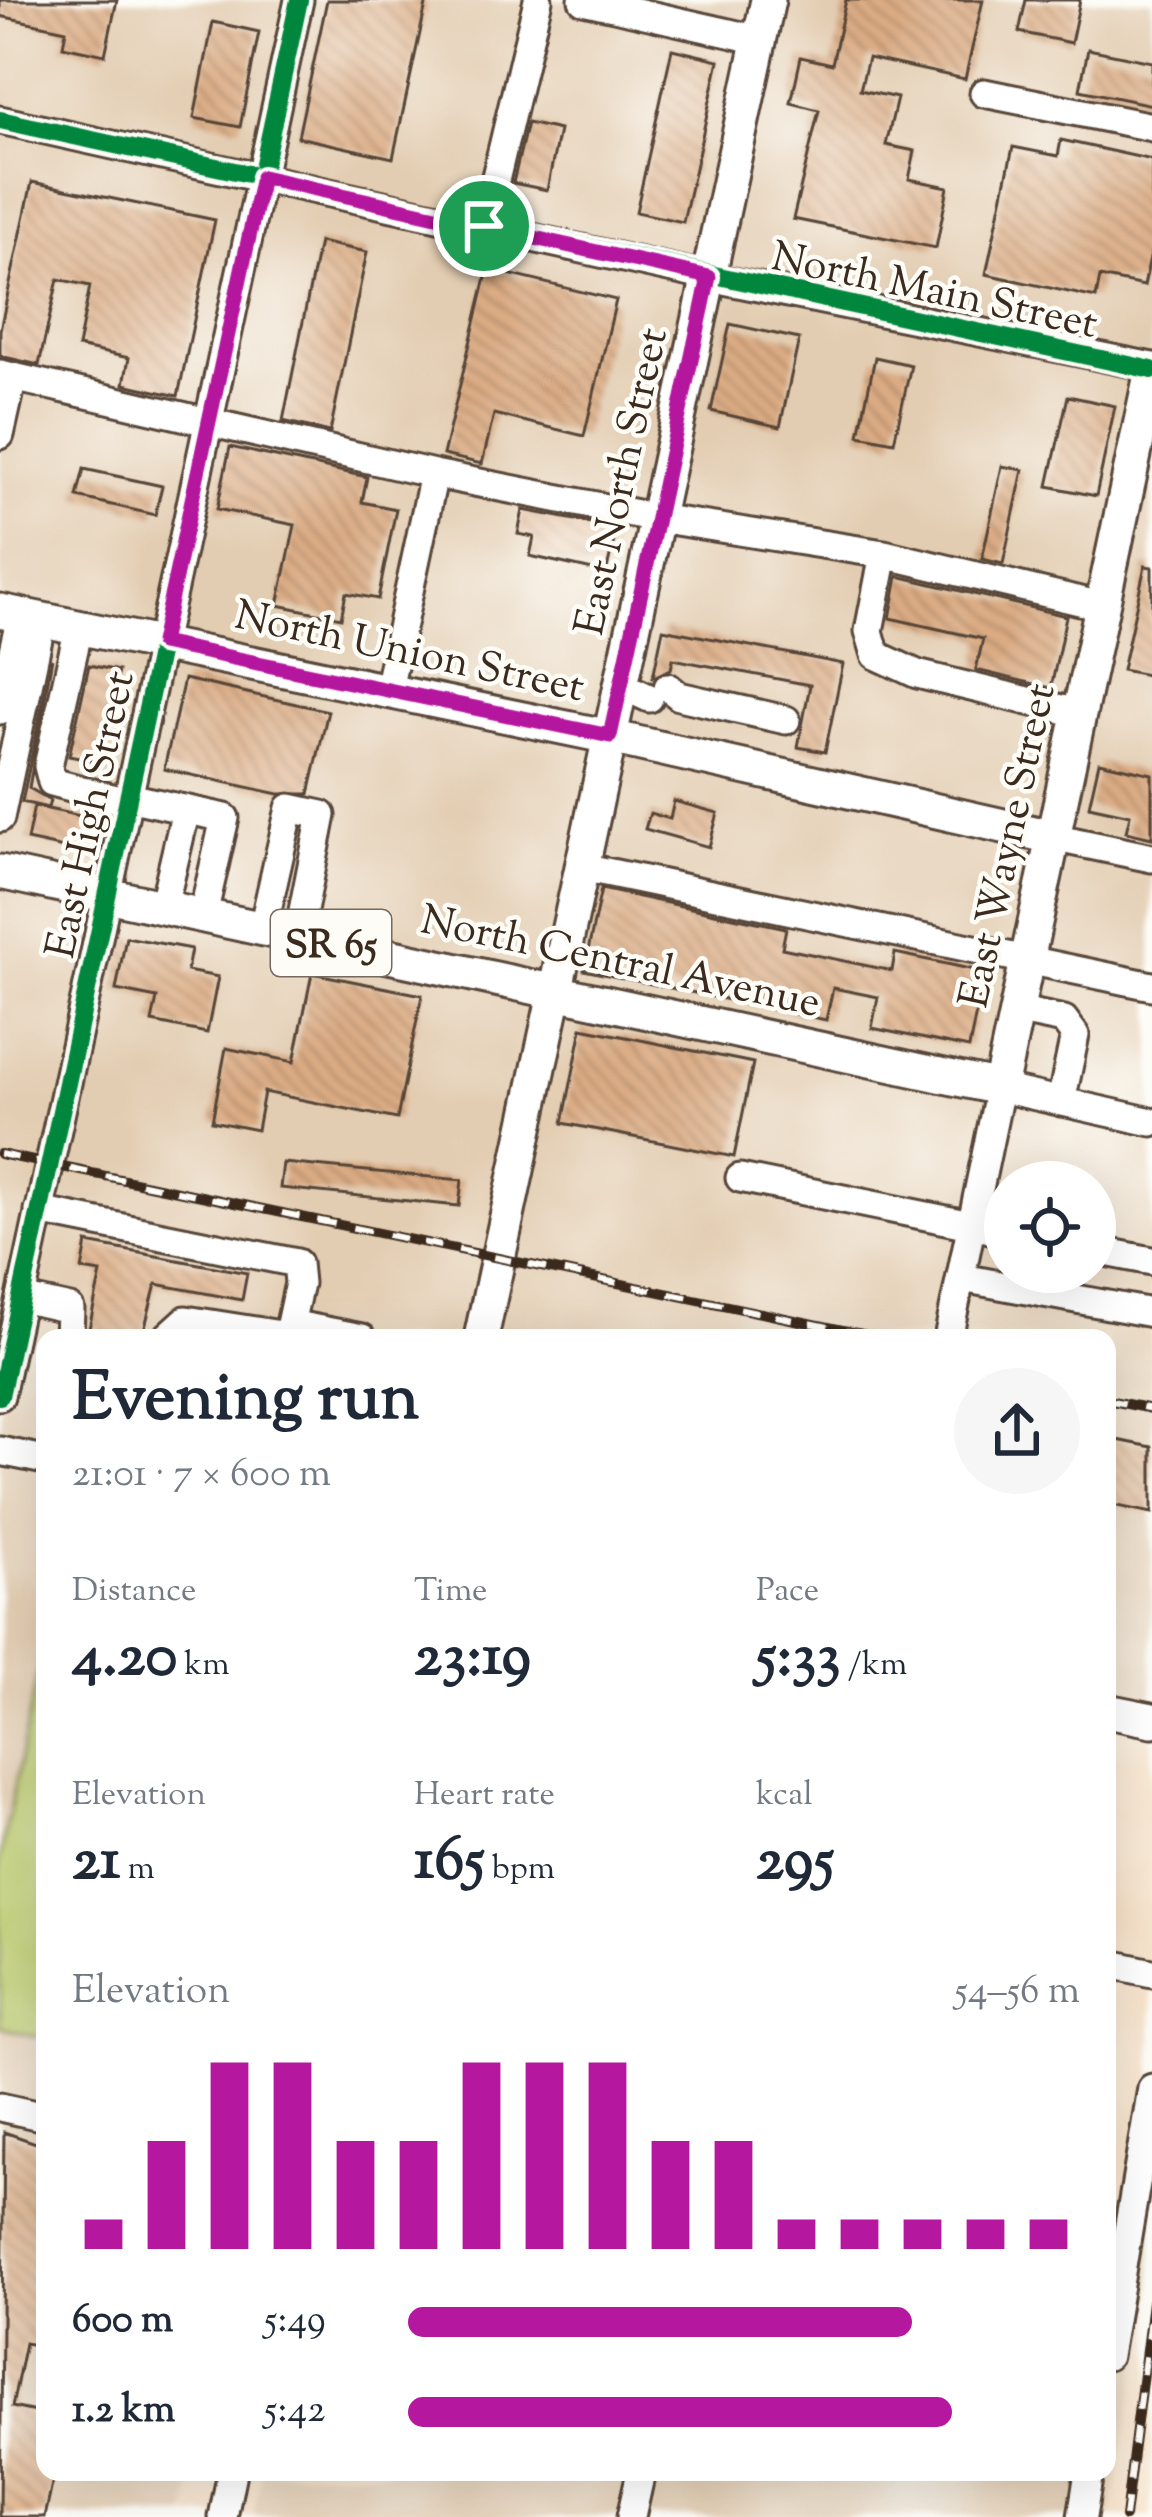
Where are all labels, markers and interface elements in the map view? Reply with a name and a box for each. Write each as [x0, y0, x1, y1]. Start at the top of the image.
pin [433, 175, 535, 277]
icon: arrive [451, 193, 517, 259]
street label: North Main Street [765, 229, 1102, 357]
street label: East North Street [562, 323, 686, 641]
street label: North Union Street [229, 588, 589, 720]
street label: East High Street [33, 666, 153, 964]
street label: East Wayne Street [946, 679, 1074, 1014]
street label: North Central Avenue [415, 892, 825, 1036]
road number: SR 65 [271, 910, 391, 976]
map controls [984, 1161, 1116, 1293]
button: locate [984, 1161, 1116, 1293]
text: Evening run [72, 1355, 419, 1450]
button: share [954, 1368, 1080, 1494]
text: 21:01 · 7 × 600 m [72, 1448, 331, 1504]
text: Distance [72, 1568, 196, 1616]
text: Time [414, 1568, 487, 1616]
text: Pace [756, 1568, 819, 1616]
text: 4.20 [72, 1616, 177, 1703]
text: 23:19 [414, 1616, 531, 1703]
text: 5:33 [756, 1616, 841, 1703]
text: km [177, 1642, 230, 1690]
text: /km [841, 1642, 907, 1690]
text: Elevation [72, 1772, 206, 1820]
text: Heart rate [414, 1772, 555, 1820]
text: kcal [756, 1772, 813, 1820]
text: 21 [72, 1820, 120, 1907]
text: 165 [414, 1820, 485, 1907]
text: 295 [756, 1820, 834, 1907]
text: m [120, 1846, 155, 1894]
text: bpm [485, 1846, 555, 1894]
text: Elevation [72, 1965, 230, 2021]
text: 54–56 m [955, 1965, 1080, 2021]
text: 600 m [72, 2294, 173, 2350]
text: 5:49 [264, 2294, 326, 2350]
text: 1.2 km [72, 2384, 175, 2440]
text: 5:42 [264, 2384, 325, 2440]

